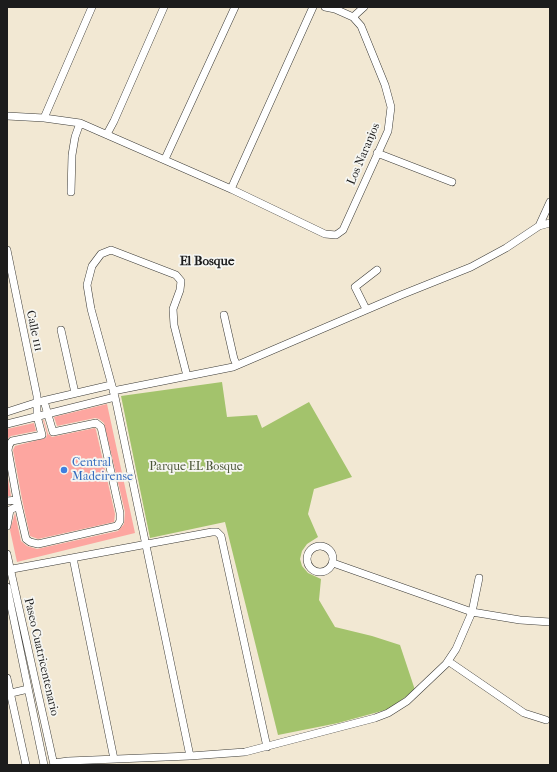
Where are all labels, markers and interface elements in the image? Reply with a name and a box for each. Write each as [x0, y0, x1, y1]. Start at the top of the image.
street label: Los Naranjos [344, 121, 384, 187]
district label: El Bosque [180, 254, 234, 270]
street label: Calle 111 [23, 309, 45, 353]
place label: Central Madeirense [72, 456, 133, 484]
park label: Parque EL Bosque [149, 460, 243, 474]
marker: Central Madeirense [59, 465, 69, 475]
street label: Paseo Cuatricentenario [20, 597, 62, 717]

